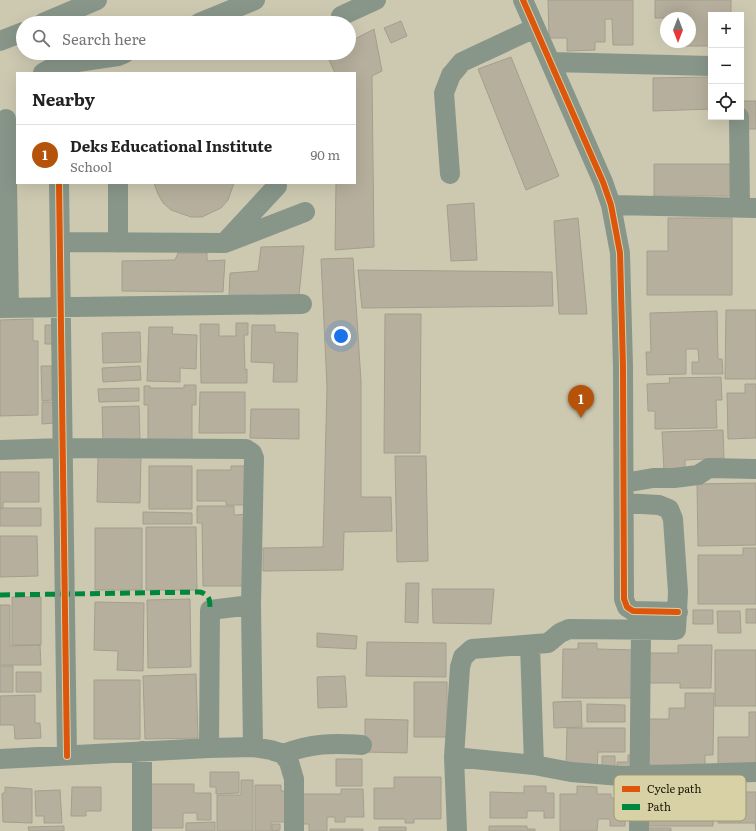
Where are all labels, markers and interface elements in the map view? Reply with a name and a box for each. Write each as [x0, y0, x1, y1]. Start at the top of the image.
north arrow [660, 12, 696, 48]
map controls [708, 12, 744, 120]
button: + [708, 12, 744, 48]
search box [16, 16, 356, 60]
icon: search [30, 27, 52, 49]
text: Search here [62, 27, 146, 50]
button: − [708, 48, 744, 84]
button: locate [708, 84, 744, 120]
text: Nearby [32, 86, 95, 111]
text: Deks Educational Institute [70, 134, 272, 157]
text: 1 [42, 145, 48, 164]
text: 90 m [310, 145, 340, 164]
text: School [70, 157, 112, 176]
your location [331, 326, 351, 346]
pin: 1 [568, 385, 594, 418]
legend [614, 775, 746, 821]
text: Cycle path [647, 780, 702, 796]
text: Path [647, 798, 671, 814]

